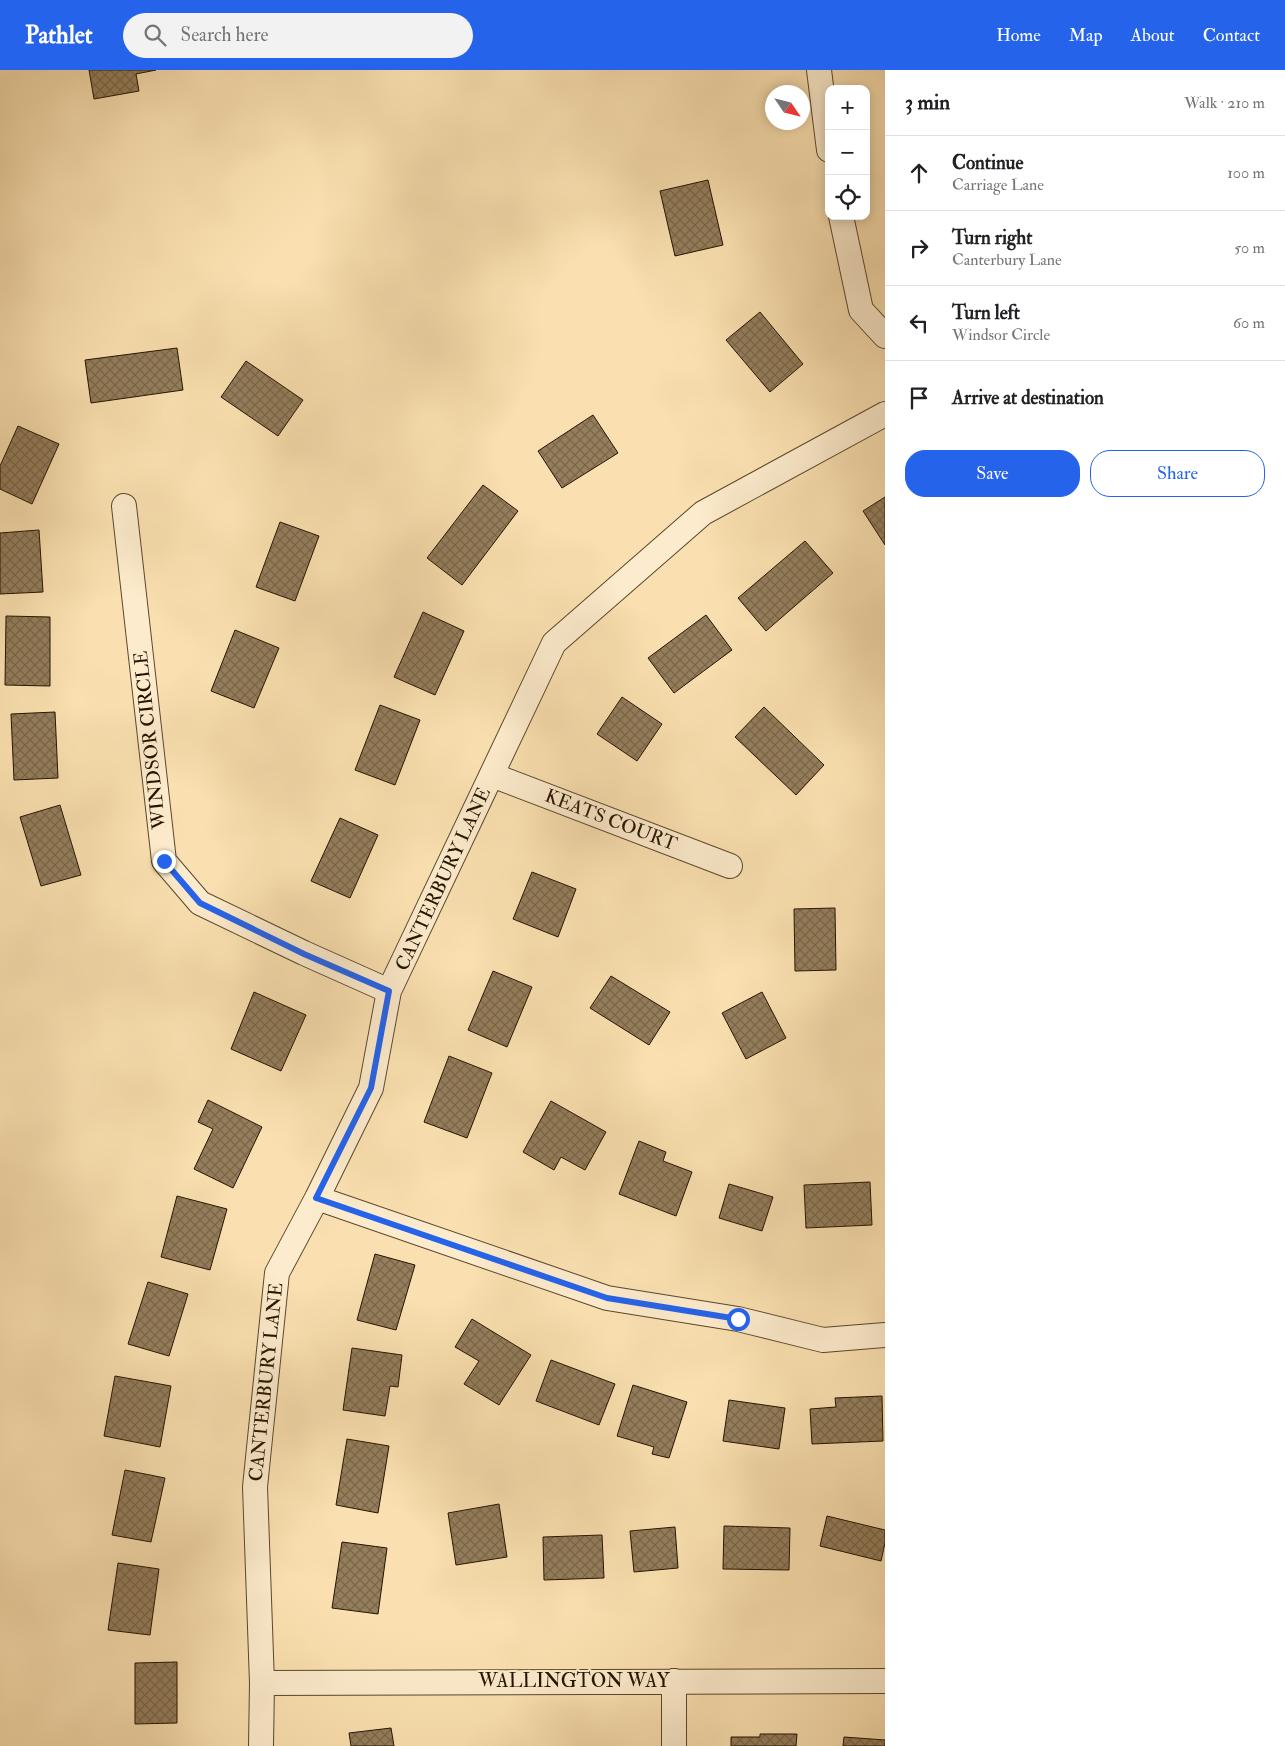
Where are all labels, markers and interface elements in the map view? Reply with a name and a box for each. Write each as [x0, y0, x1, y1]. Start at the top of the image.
search box [123, 13, 473, 58]
text: Pathlet [25, 20, 93, 51]
icon: search [141, 21, 169, 49]
text: Search here [181, 23, 268, 47]
text: Home [996, 24, 1041, 47]
text: Map [1069, 24, 1103, 47]
text: About [1131, 24, 1175, 47]
text: Contact [1203, 24, 1260, 47]
north arrow [765, 85, 810, 130]
map controls [825, 85, 870, 220]
button: + [825, 85, 870, 130]
text: 3 min [905, 89, 950, 116]
text: Walk · 210 m [1184, 93, 1265, 113]
button: − [825, 130, 870, 175]
text: Continue [952, 151, 1023, 175]
icon: ahead [905, 159, 933, 187]
text: 100 m [1227, 163, 1265, 183]
button: locate [825, 175, 870, 220]
text: Carriage Lane [952, 175, 1044, 195]
text: Turn right [952, 226, 1032, 250]
icon: right [905, 234, 933, 262]
text: 50 m [1234, 238, 1265, 258]
text: Canterbury Lane [952, 250, 1062, 270]
text: Turn left [952, 301, 1020, 325]
icon: left [905, 309, 933, 337]
text: 60 m [1233, 313, 1265, 333]
text: Windsor Circle [952, 325, 1050, 345]
icon: arrive [905, 384, 933, 412]
text: Arrive at destination [952, 386, 1104, 410]
button: Save [905, 450, 1080, 497]
button: Share [1090, 450, 1265, 497]
street label: WINDSOR CIRCLE [129, 649, 171, 831]
street label: CANTERBURY LANE [390, 783, 496, 975]
street label: KEATS COURT [542, 784, 680, 856]
route end [153, 850, 176, 873]
street label: CANTERBURY LANE [244, 1281, 288, 1483]
route start [727, 1308, 750, 1331]
street label: WALLINGTON WAY [477, 1669, 671, 1693]

